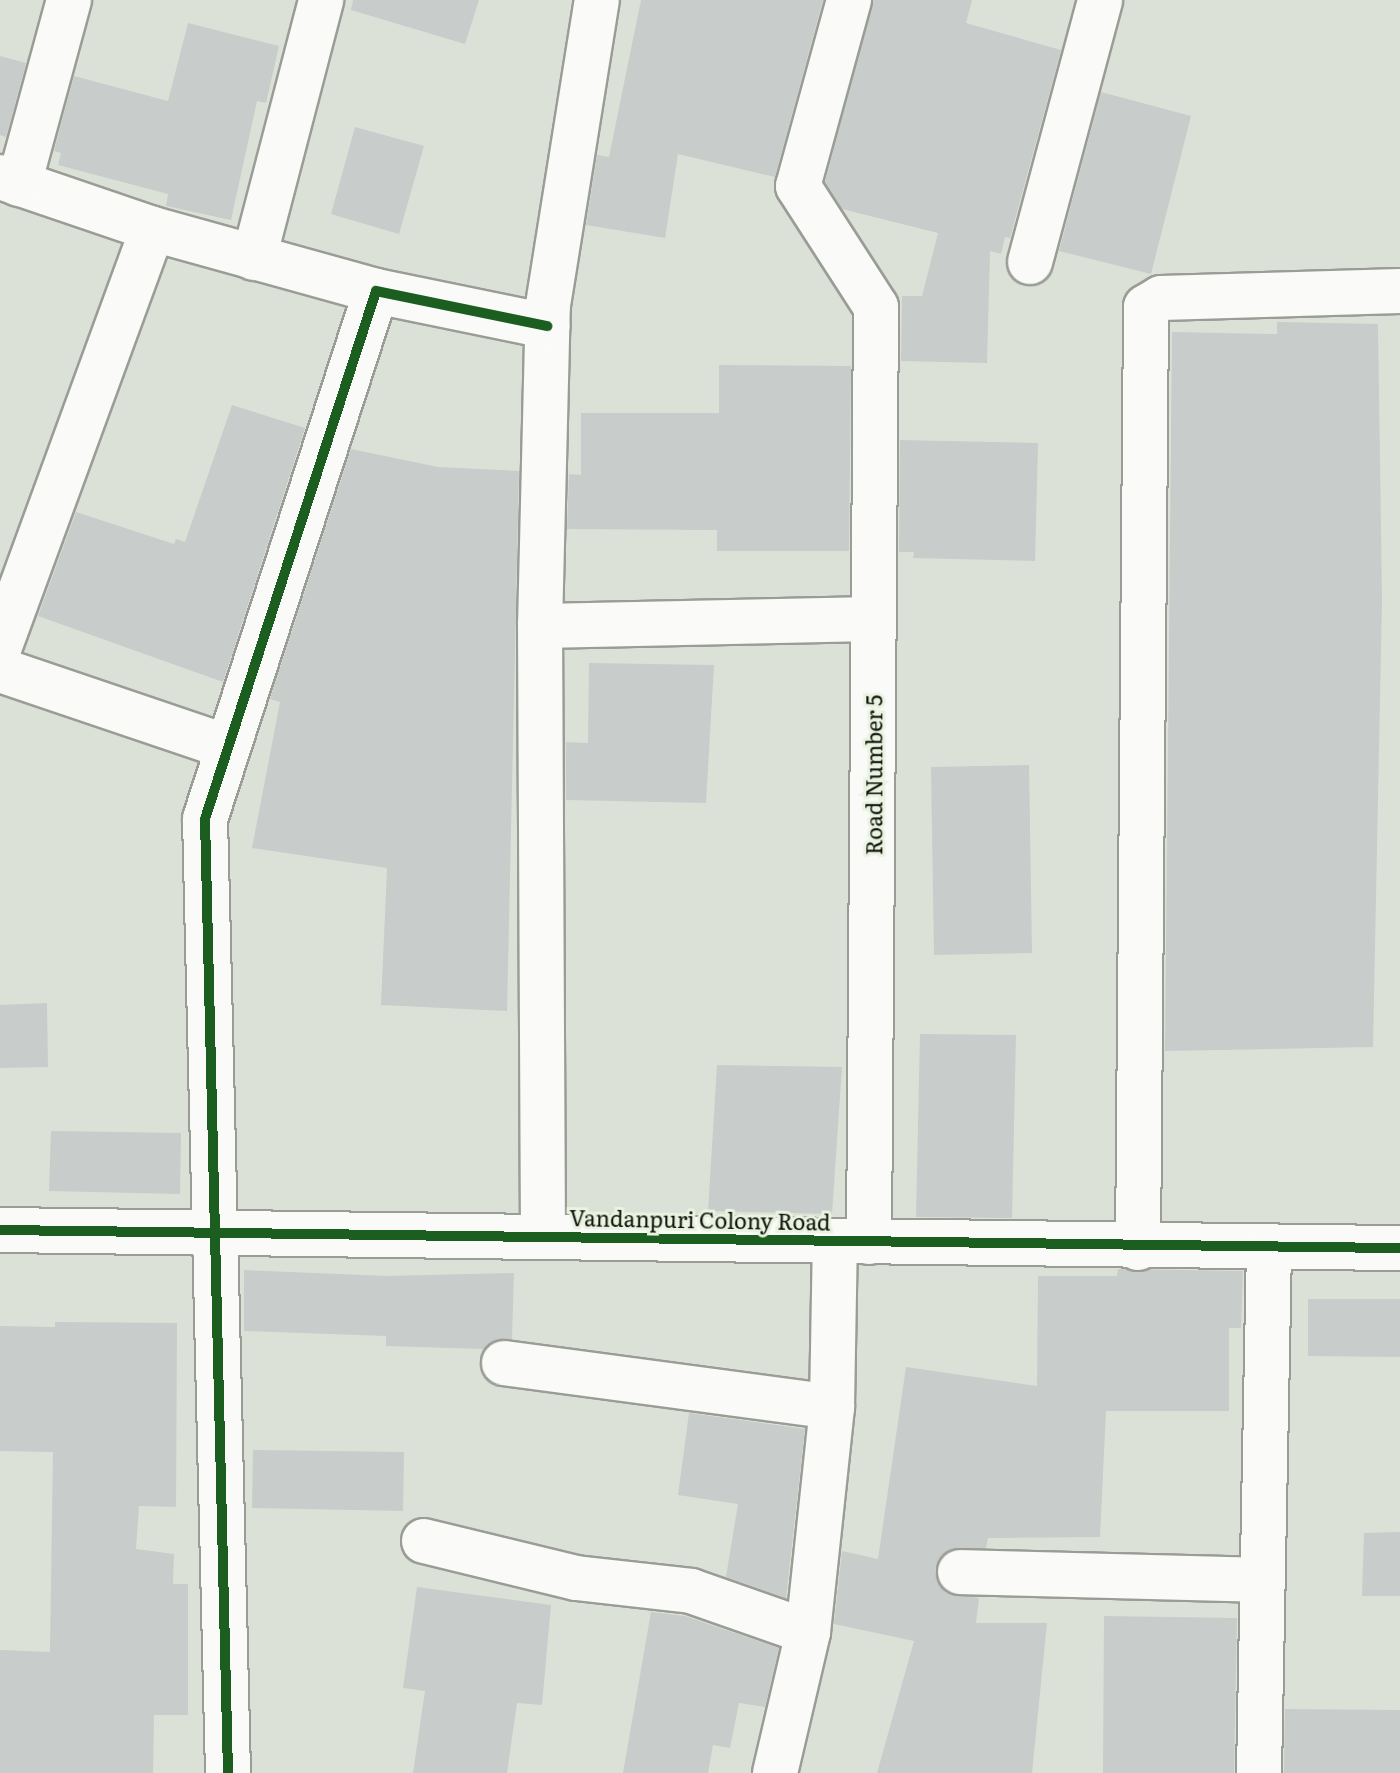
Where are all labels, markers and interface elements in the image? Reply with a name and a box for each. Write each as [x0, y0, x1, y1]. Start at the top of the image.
street label: Road Number 5 [860, 695, 886, 855]
street label: Vandanpuri Colony Road [569, 1204, 831, 1234]

